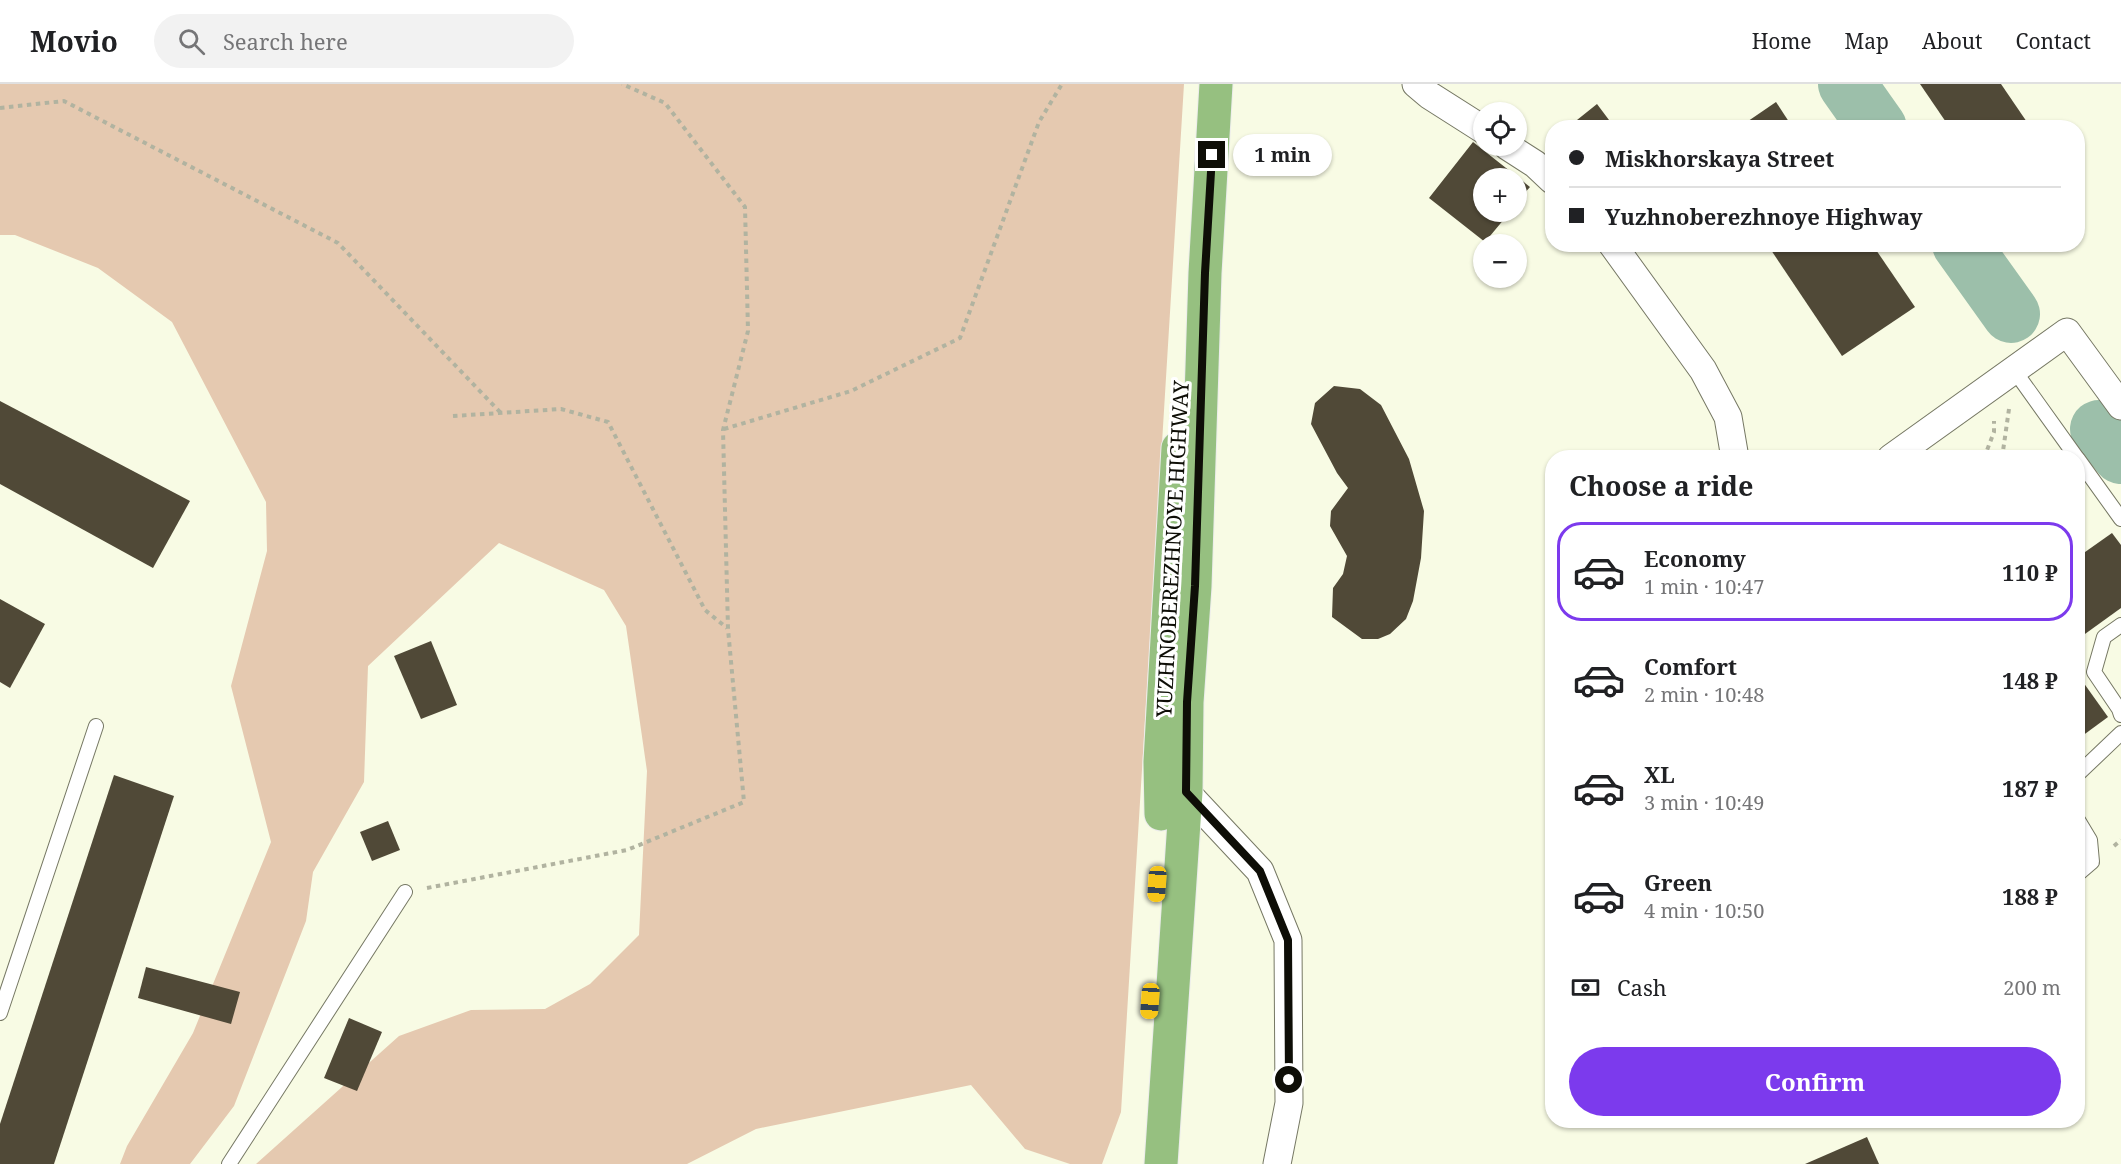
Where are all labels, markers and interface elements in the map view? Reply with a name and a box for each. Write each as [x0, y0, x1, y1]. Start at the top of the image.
search box [154, 14, 574, 68]
text: Movio [30, 22, 118, 60]
icon: search [175, 25, 208, 58]
text: Search here [223, 26, 348, 56]
text: Home [1752, 27, 1812, 55]
text: Map [1845, 27, 1889, 55]
text: About [1922, 27, 1983, 55]
text: Contact [2016, 27, 2091, 55]
map controls [1473, 102, 1527, 288]
button: locate [1473, 102, 1527, 156]
callout: 1 min [1233, 134, 1332, 176]
route end [1198, 141, 1225, 168]
text: 1 min [1254, 141, 1311, 168]
text: Miskhorskaya Street [1605, 143, 1834, 173]
button: + [1473, 168, 1527, 222]
text: Yuzhnoberezhnoye Highway [1605, 201, 1923, 231]
button: − [1473, 234, 1527, 288]
street label: YUZHNOBEREZHNOYE HIGHWAY [1149, 379, 1195, 719]
text: Choose a ride [1569, 467, 1754, 504]
text: Economy [1644, 543, 1746, 573]
icon: car [1572, 545, 1626, 599]
text: 110 ₽ [2002, 557, 2058, 587]
text: 1 min · 10:47 [1644, 573, 1764, 600]
text: Comfort [1644, 651, 1737, 681]
icon: car [1572, 653, 1626, 707]
text: 148 ₽ [2002, 665, 2058, 695]
text: 2 min · 10:48 [1644, 681, 1764, 708]
text: XL [1644, 759, 1675, 789]
icon: car [1572, 761, 1626, 815]
text: 187 ₽ [2002, 773, 2058, 803]
text: 3 min · 10:49 [1644, 789, 1764, 816]
car [1147, 865, 1167, 903]
text: Green [1644, 867, 1712, 897]
icon: car [1572, 869, 1626, 923]
text: 188 ₽ [2002, 881, 2058, 911]
text: 4 min · 10:50 [1644, 897, 1764, 924]
icon: cash [1569, 971, 1602, 1004]
text: Cash [1617, 972, 1667, 1002]
text: 200 m [2003, 974, 2061, 1001]
car [1140, 982, 1160, 1020]
button: Confirm [1569, 1047, 2061, 1116]
route start [1275, 1066, 1302, 1093]

